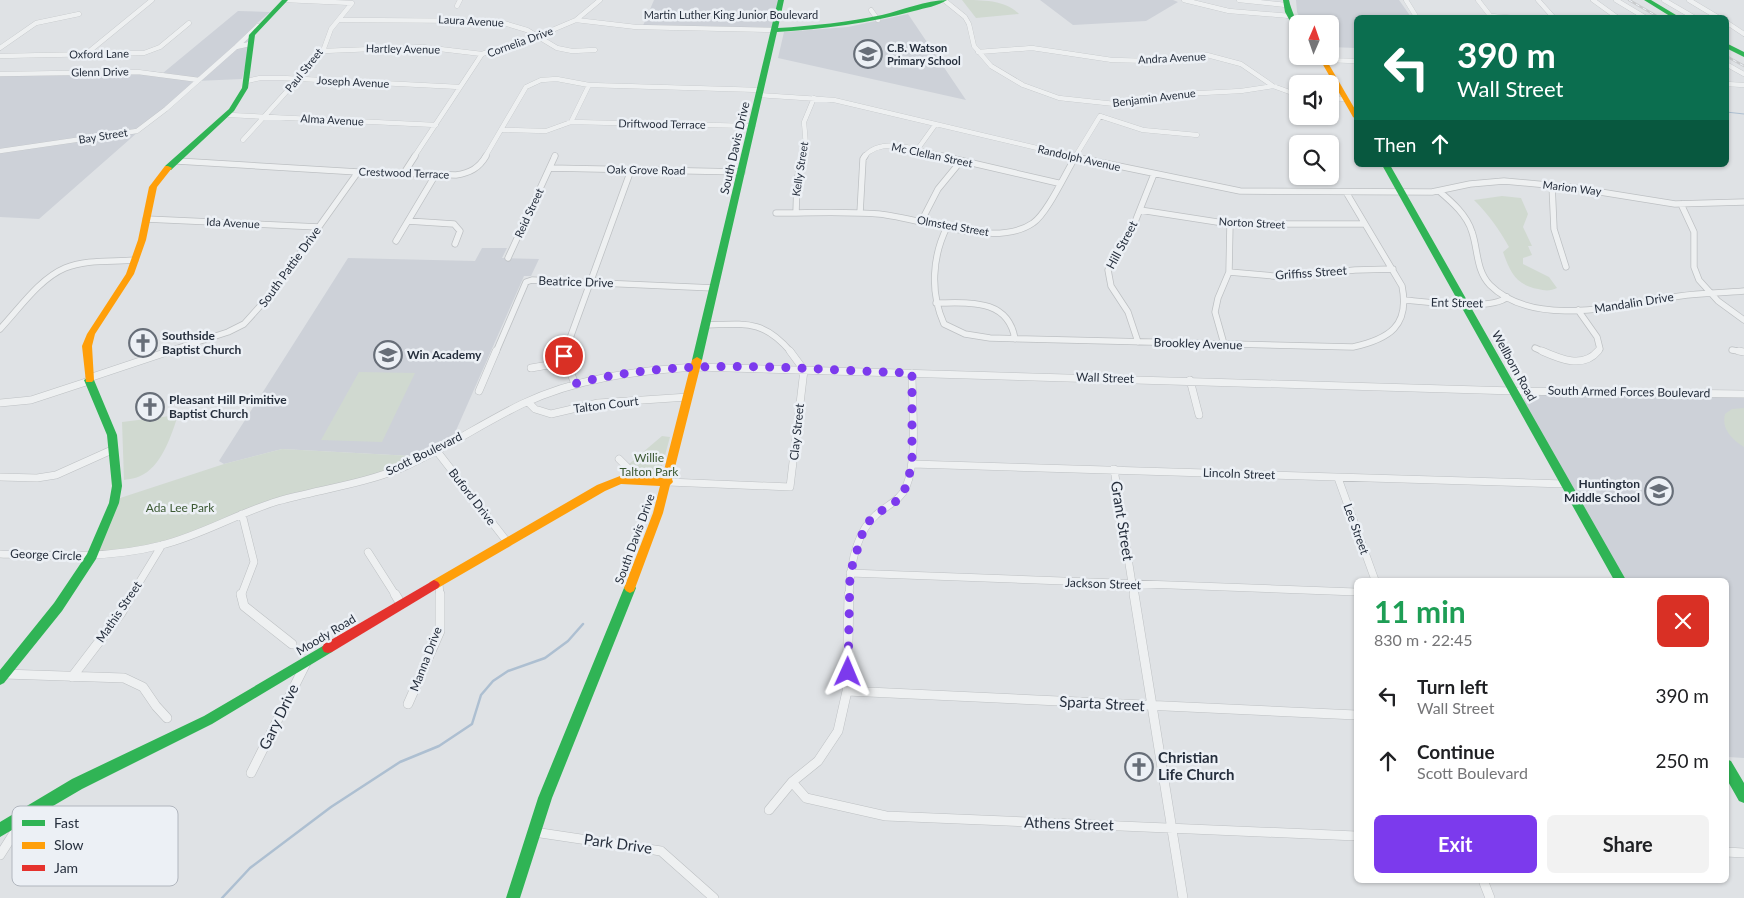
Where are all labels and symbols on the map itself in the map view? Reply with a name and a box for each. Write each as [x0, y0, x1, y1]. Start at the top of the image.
street label: Martin Luther King Junior Boulevard [644, 8, 818, 21]
street label: Laura Avenue [438, 12, 504, 29]
north arrow [1289, 15, 1339, 65]
street label: Cornelia Drive [485, 24, 555, 59]
school or university icon: C.B. Watson Primary School [853, 39, 883, 69]
street label: Hartley Avenue [366, 41, 440, 56]
place label: C.B. Watson Primary School [887, 41, 961, 67]
street label: Paul Street [282, 45, 325, 94]
street label: Oxford Lane [69, 46, 129, 61]
street label: Andra Avenue [1138, 49, 1206, 66]
street label: Glenn Drive [71, 64, 129, 79]
street label: Joseph Avenue [317, 73, 390, 90]
street label: Benjamin Avenue [1112, 86, 1196, 109]
street label: South Davis Drive [717, 100, 752, 196]
street label: Alma Avenue [300, 111, 364, 128]
street label: Driftwood Terrace [618, 116, 706, 131]
street label: Bay Street [77, 125, 128, 146]
street label: Mc Clellan Street [890, 140, 974, 169]
street label: Kelly Street [789, 141, 810, 197]
street label: Randolph Avenue [1036, 142, 1122, 173]
street label: Oak Grove Road [606, 162, 686, 177]
street label: Crestwood Terrace [359, 164, 450, 181]
street label: Marion Way [1542, 177, 1602, 198]
street label: Reid Street [511, 186, 546, 240]
street label: Olmsted Street [916, 213, 990, 238]
street label: Norton Street [1218, 214, 1286, 231]
street label: Ida Avenue [206, 215, 260, 230]
street label: Hill Street [1103, 218, 1141, 271]
street label: South Pattie Drive [255, 223, 324, 310]
street label: Griffiss Street [1275, 262, 1348, 282]
street label: Beatrice Drive [538, 273, 614, 290]
street label: Mandalin Drive [1593, 289, 1675, 316]
street label: Ent Street [1431, 295, 1484, 310]
church icon: Southside Baptist Church [128, 328, 158, 358]
place label: Southside Baptist Church [162, 328, 242, 357]
street label: Wellborn Road [1489, 328, 1540, 404]
street label: Brookley Avenue [1153, 334, 1243, 353]
pin [543, 335, 585, 377]
school or university icon: Win Academy [373, 340, 403, 370]
place label: Win Academy [407, 347, 482, 362]
street label: Wall Street [1076, 369, 1135, 386]
street label: South Armed Forces Boulevard [1548, 383, 1710, 400]
church icon: Pleasant Hill Primitive Baptist Church [135, 392, 165, 422]
place label: Pleasant Hill Primitive Baptist Church [169, 392, 287, 421]
street label: Talton Court [573, 393, 640, 416]
street label: Clay Street [786, 402, 807, 461]
street label: Scott Boulevard [383, 429, 464, 479]
park label: Willie Talton Park [620, 450, 679, 479]
street label: Buford Drive [446, 465, 499, 528]
street label: Lincoln Street [1203, 465, 1276, 482]
place label: Huntington Middle School [1564, 476, 1640, 505]
school or university icon: Huntington Middle School [1644, 476, 1674, 506]
street label: Grant Street [1108, 480, 1138, 563]
street label: South Davis Drive [611, 492, 658, 586]
park label: Ada Lee Park [146, 500, 215, 515]
street label: Lee Street [1340, 501, 1373, 557]
street label: George Circle [10, 546, 82, 563]
street label: Jackson Street [1065, 575, 1142, 592]
street label: Mathis Street [93, 578, 145, 645]
street label: Moody Road [293, 611, 358, 658]
street label: Manna Drive [406, 624, 445, 693]
position arrow [821, 645, 873, 697]
street label: Gary Drive [254, 681, 302, 752]
street label: Sparta Street [1059, 692, 1146, 714]
place label: Christian Life Church [1158, 748, 1234, 783]
church icon: Christian Life Church [1124, 752, 1154, 782]
legend [12, 806, 178, 886]
street label: Athens Street [1024, 812, 1115, 834]
text: Fast [54, 814, 79, 831]
street label: Park Drive [583, 829, 654, 857]
text: Slow [54, 836, 84, 853]
text: Jam [54, 859, 78, 876]

